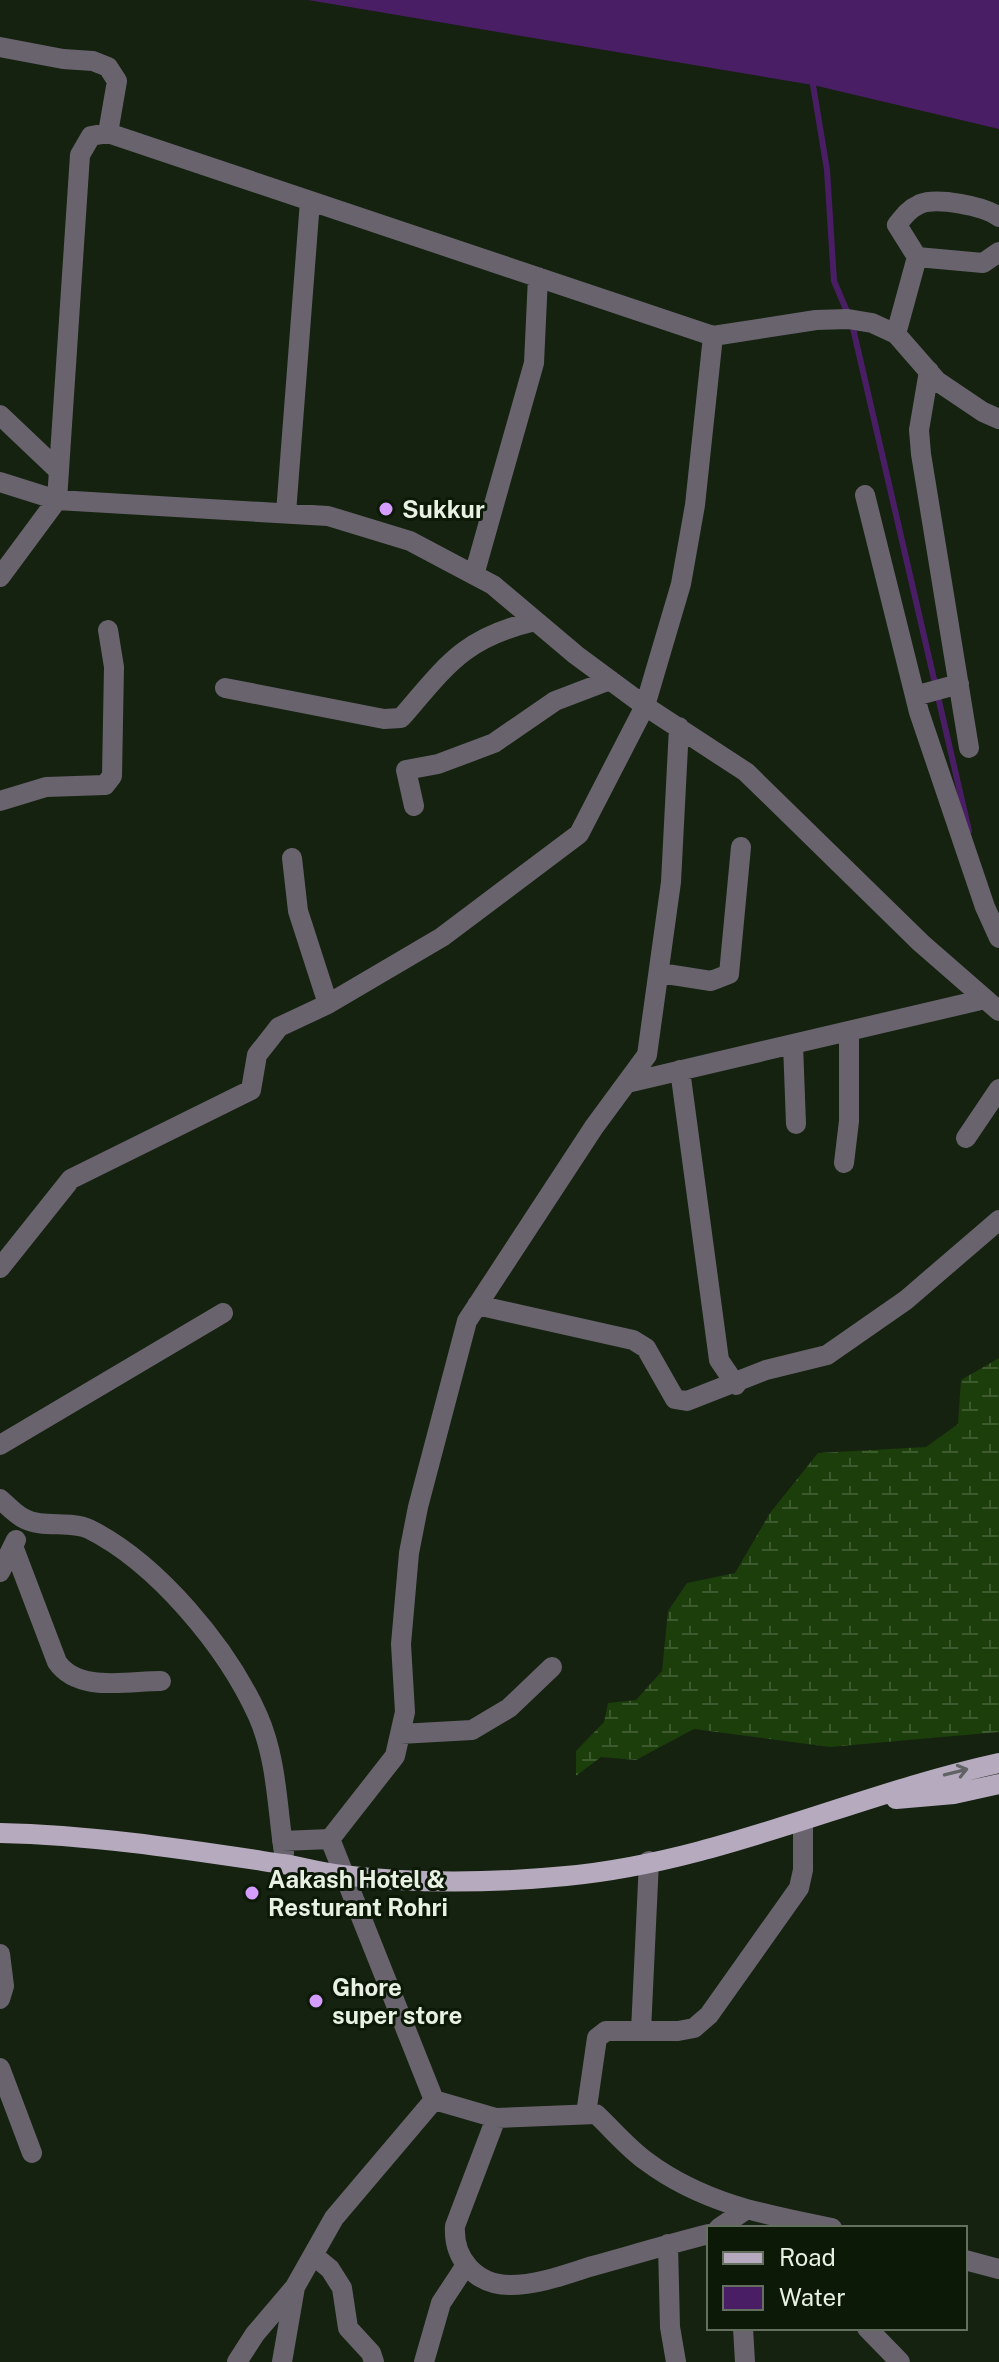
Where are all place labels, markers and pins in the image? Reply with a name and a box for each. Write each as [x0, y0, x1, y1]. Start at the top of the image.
place label: Sukkur [402, 495, 485, 523]
marker: Sukkur [377, 500, 395, 518]
place label: Aakash Hotel & Resturant Rohri [268, 1865, 448, 1921]
marker: Aakash Hotel & Resturant Rohri [243, 1884, 261, 1902]
place label: Ghore super store [332, 1973, 462, 2029]
marker: Ghore super store [307, 1992, 325, 2010]

